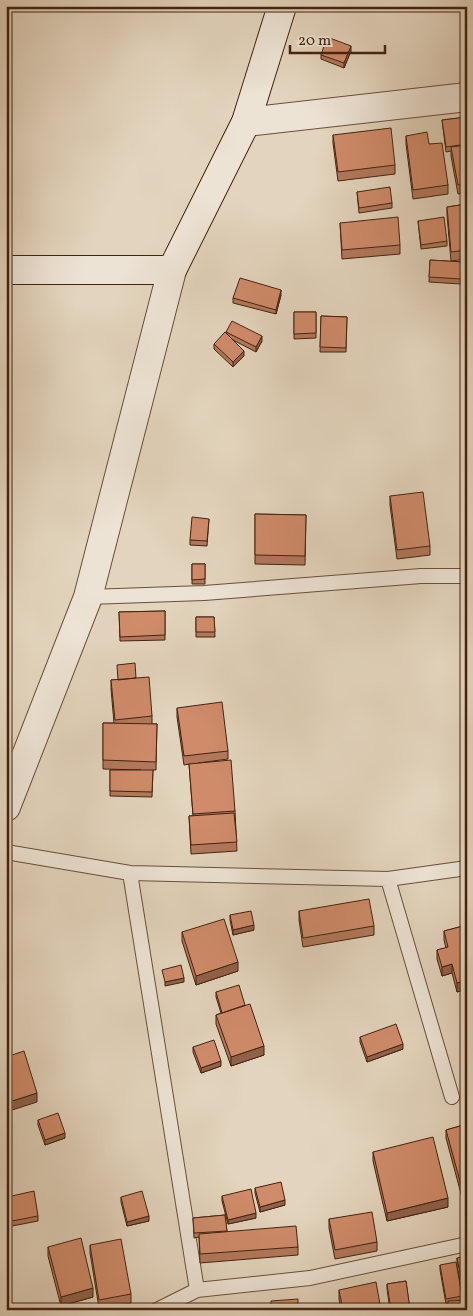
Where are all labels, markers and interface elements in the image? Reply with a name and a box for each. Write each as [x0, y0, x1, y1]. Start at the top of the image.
scale bar [290, 22, 386, 54]
text: 20 m [298, 31, 331, 52]

